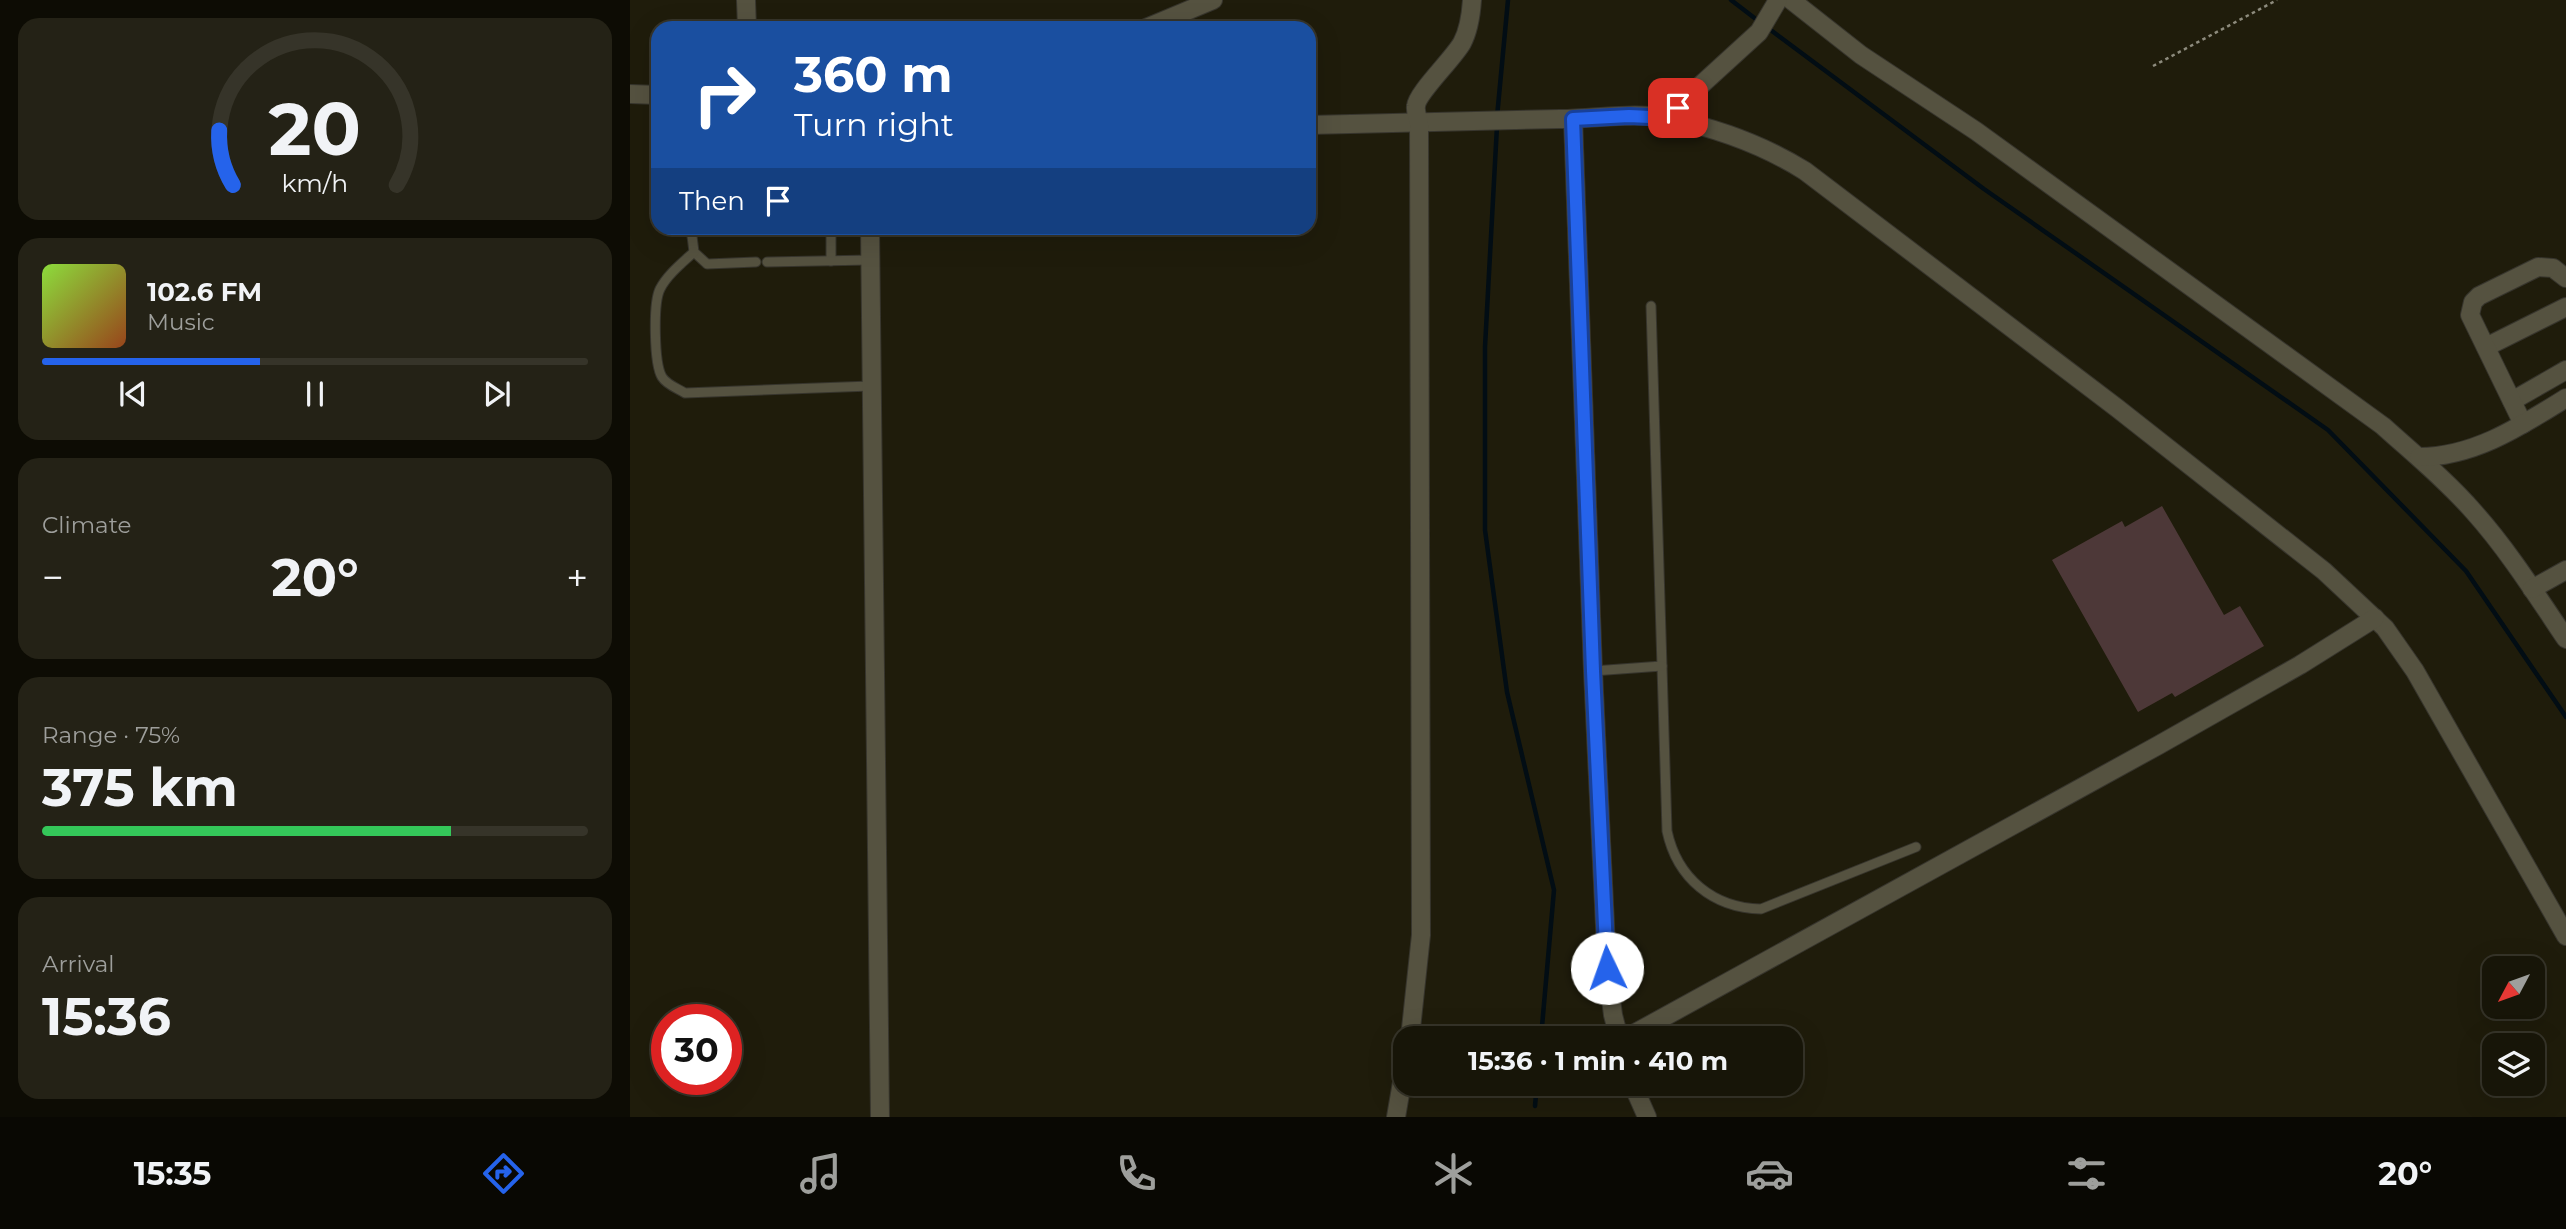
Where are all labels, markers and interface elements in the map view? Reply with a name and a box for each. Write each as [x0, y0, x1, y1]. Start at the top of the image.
text: 360 m [794, 45, 953, 104]
icon: right [679, 49, 770, 140]
pin [1648, 78, 1708, 138]
text: 20 [269, 85, 361, 173]
icon: arrive [1659, 89, 1697, 127]
text: Turn right [794, 105, 954, 144]
text: km/h [282, 168, 348, 198]
icon: arrive [759, 182, 797, 220]
text: Then [679, 185, 745, 217]
text: 102.6 FM [147, 276, 262, 308]
text: Music [147, 308, 215, 336]
icon: previous [114, 375, 152, 413]
icon: pause [296, 375, 334, 413]
icon: next [478, 375, 516, 413]
text: Climate [42, 511, 131, 539]
text: 20° [271, 546, 359, 609]
text: − [42, 554, 64, 601]
text: + [566, 554, 588, 601]
text: Range · 75% [42, 721, 180, 749]
text: 375 km [42, 756, 238, 819]
position arrow [1570, 931, 1644, 1005]
text: Arrival [42, 950, 115, 978]
north arrow [2482, 956, 2544, 1018]
map controls [2482, 956, 2545, 1096]
text: 15:36 [42, 985, 171, 1048]
speed limit sign: 30 [651, 1004, 742, 1095]
button: layers [2482, 1033, 2545, 1096]
text: 15:36 · 1 min · 410 m [1468, 1045, 1728, 1077]
icon: directions [479, 1149, 528, 1198]
icon: music [796, 1149, 845, 1198]
icon: phone [1112, 1149, 1161, 1198]
icon: climate [1429, 1149, 1478, 1198]
icon: car [1745, 1149, 1794, 1198]
icon: filters [2062, 1149, 2111, 1198]
text: 15:35 [134, 1154, 211, 1193]
text: 20° [2378, 1154, 2432, 1193]

